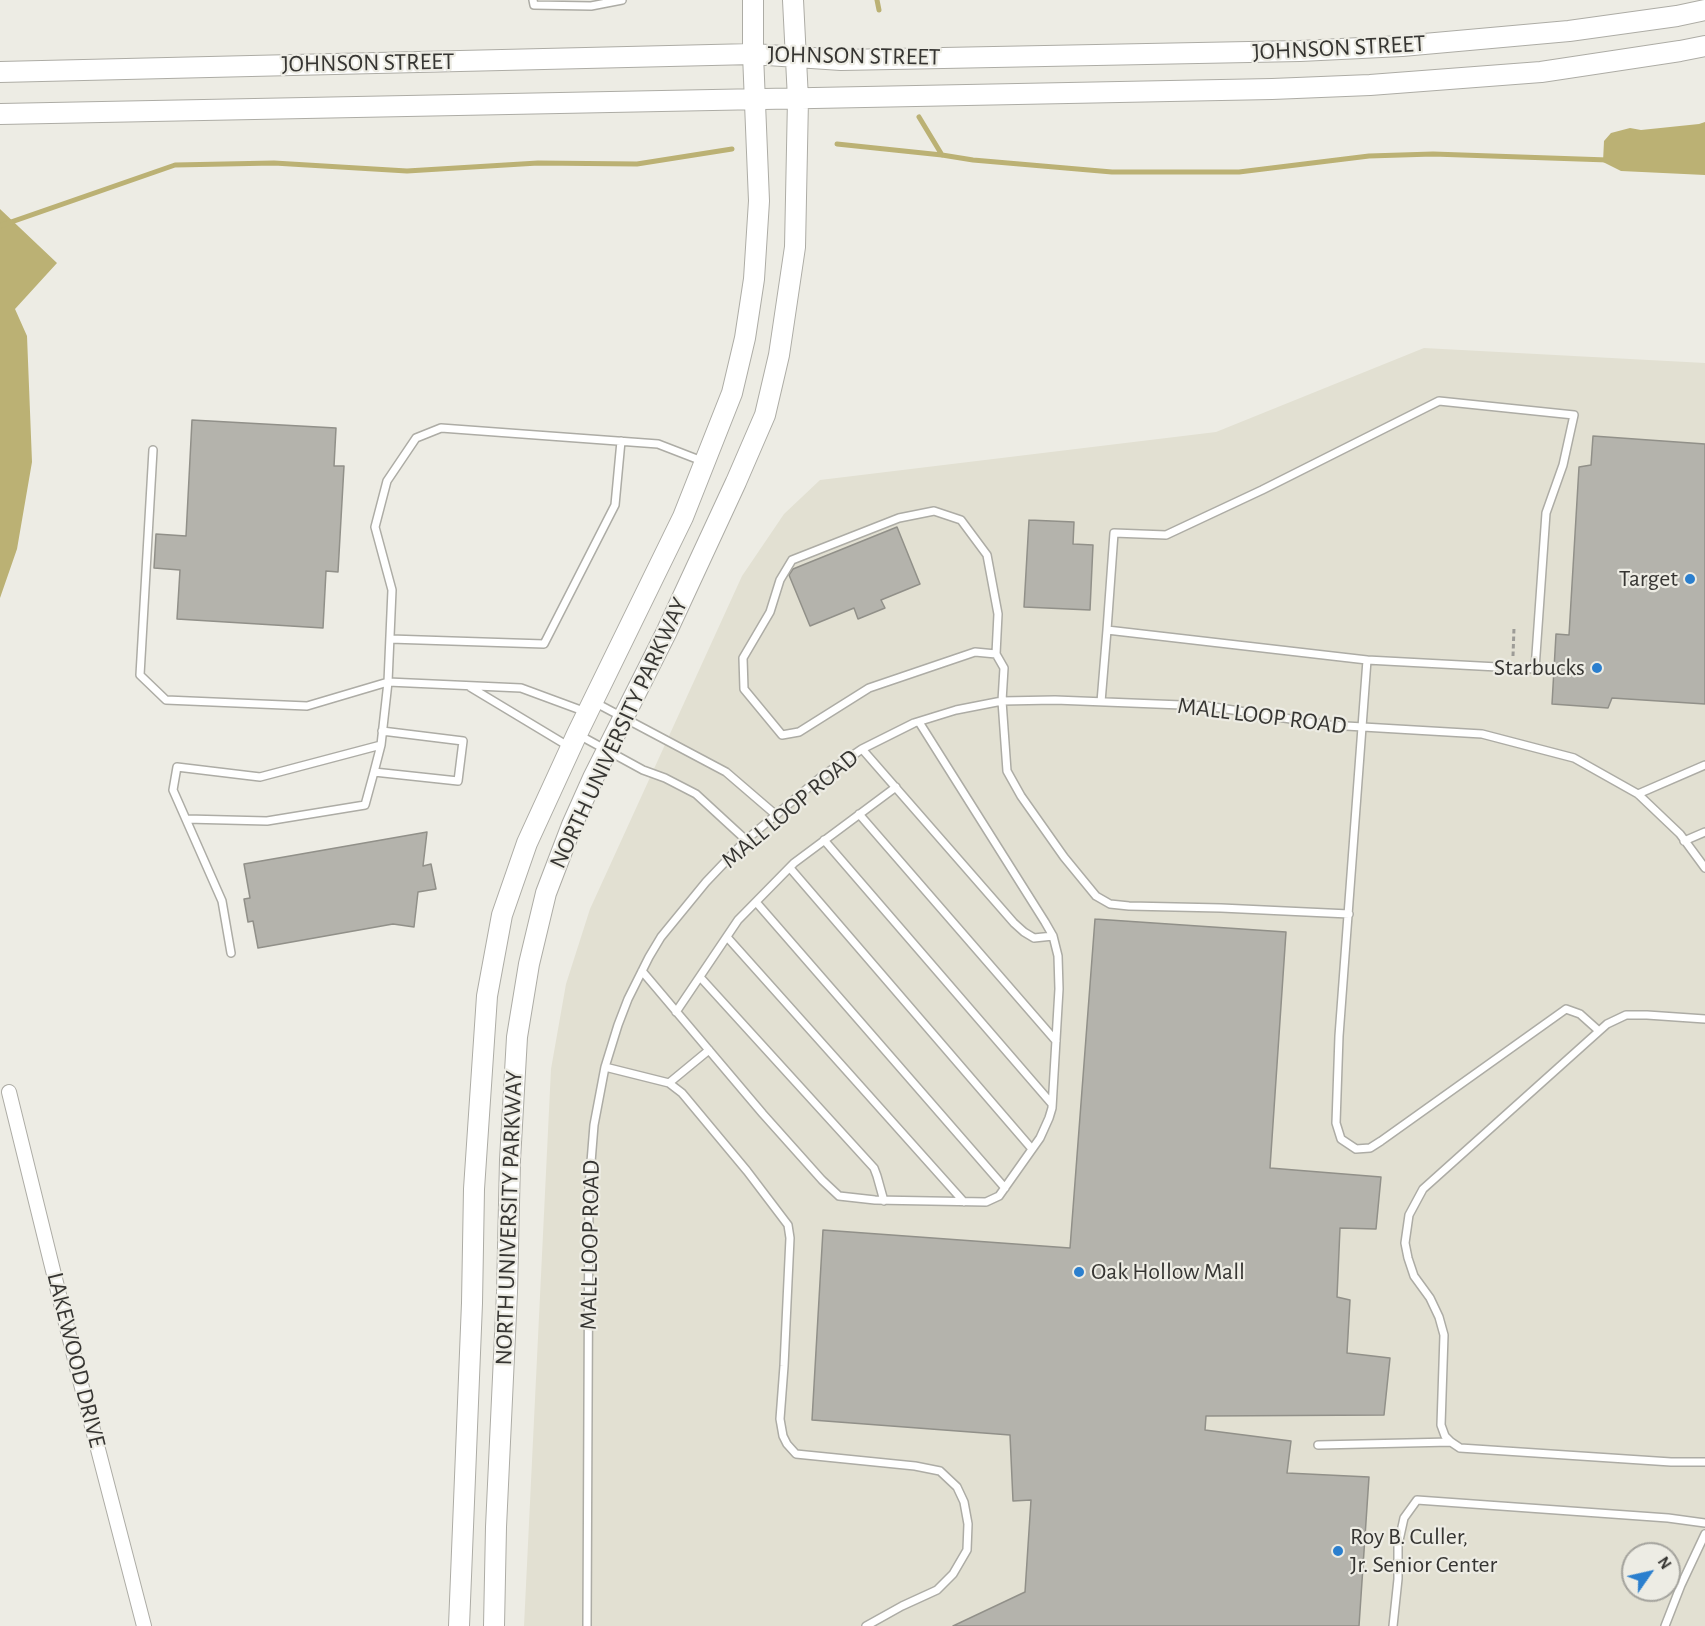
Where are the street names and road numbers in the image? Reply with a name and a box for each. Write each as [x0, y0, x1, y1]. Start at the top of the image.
street label: JOHNSON STREET [1252, 29, 1426, 67]
street label: JOHNSON STREET [767, 40, 941, 72]
street label: JOHNSON STREET [281, 47, 455, 79]
street label: NORTH UNIVERSITY PARKWAY [544, 593, 694, 873]
street label: MALL LOOP ROAD [1176, 691, 1348, 741]
street label: MALL LOOP ROAD [716, 743, 864, 875]
street label: NORTH UNIVERSITY PARKWAY [489, 1070, 529, 1366]
street label: MALL LOOP ROAD [574, 1160, 606, 1330]
street label: LAKEWOOD DRIVE [40, 1269, 112, 1451]

